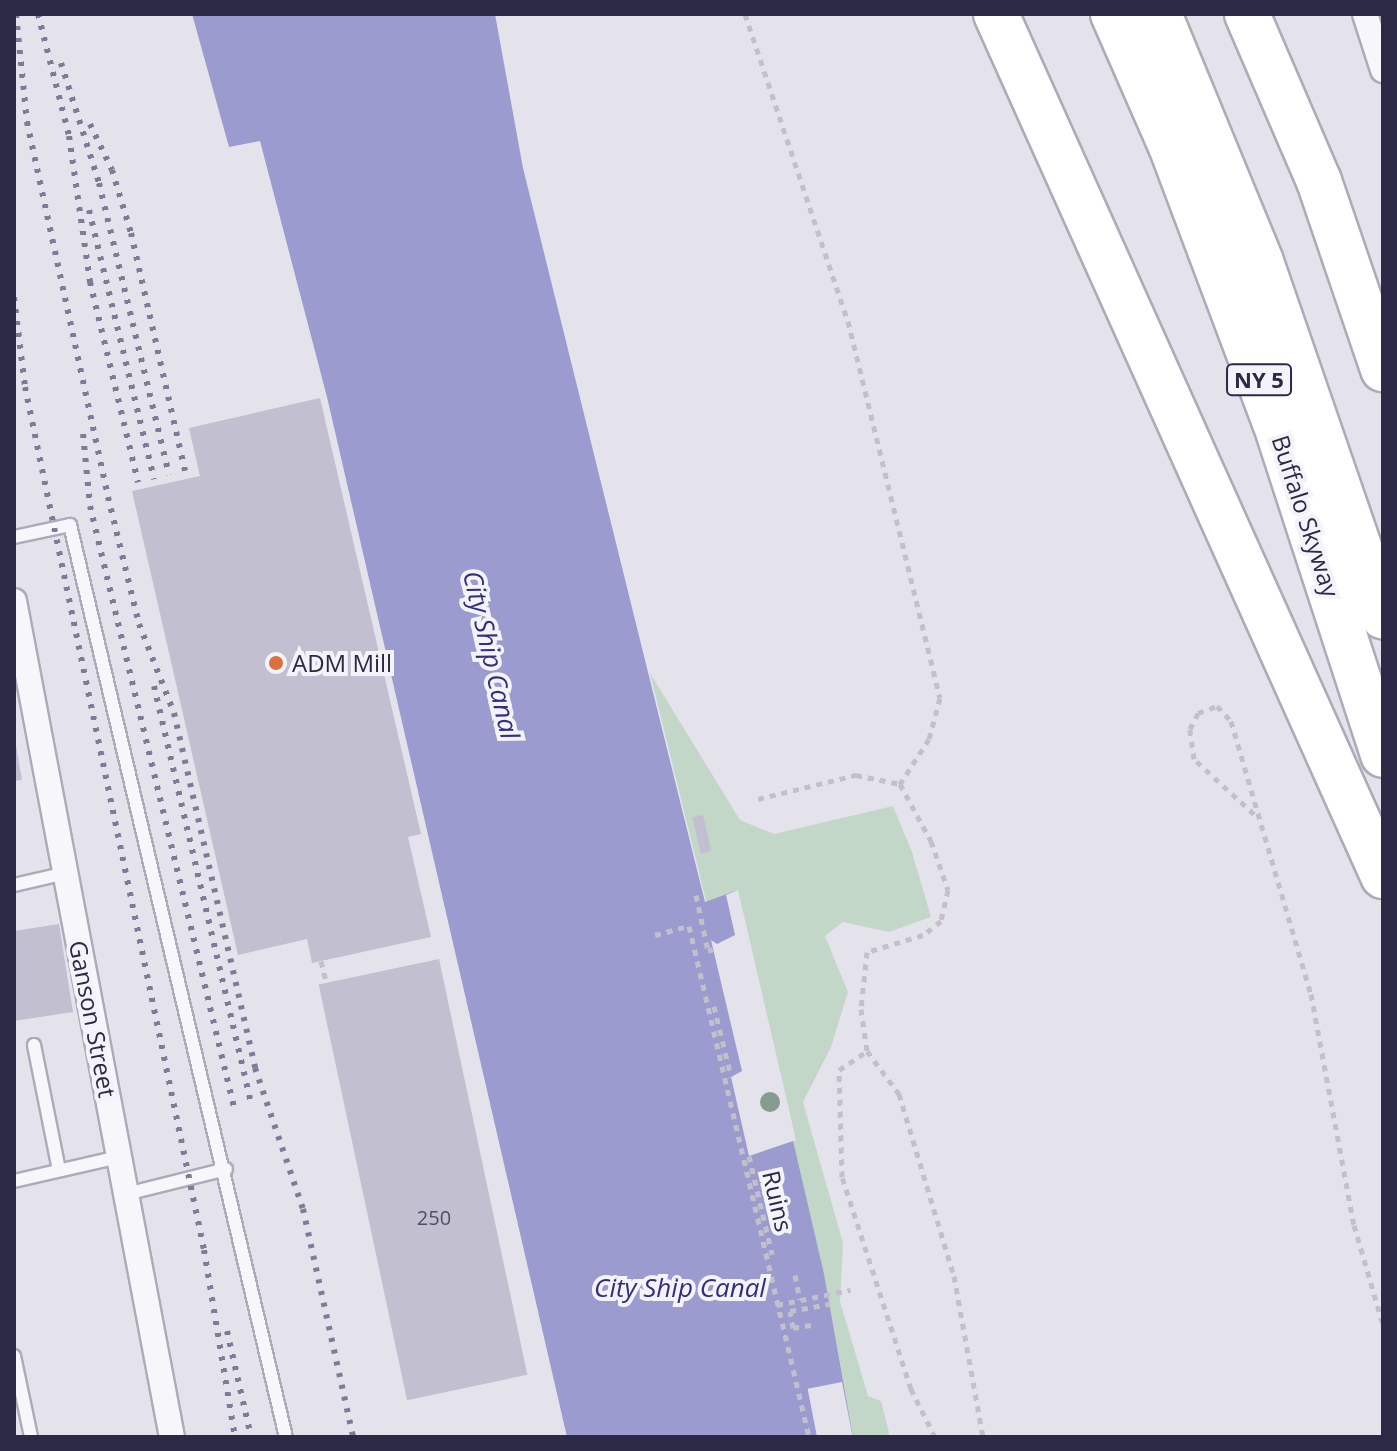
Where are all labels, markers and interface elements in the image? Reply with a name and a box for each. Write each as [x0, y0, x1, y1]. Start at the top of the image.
road number: NY 5 [1225, 362, 1293, 398]
street label: Buffalo Skyway [1266, 432, 1346, 600]
water label: City Ship Canal [456, 568, 526, 742]
place label: ADM Mill [292, 649, 392, 677]
marker: ADM Mill [267, 654, 285, 672]
street label: Ganson Street [64, 938, 122, 1100]
street label: Ruins [757, 1168, 799, 1234]
house number: 250 [417, 1205, 451, 1229]
water label: City Ship Canal [594, 1272, 766, 1304]

